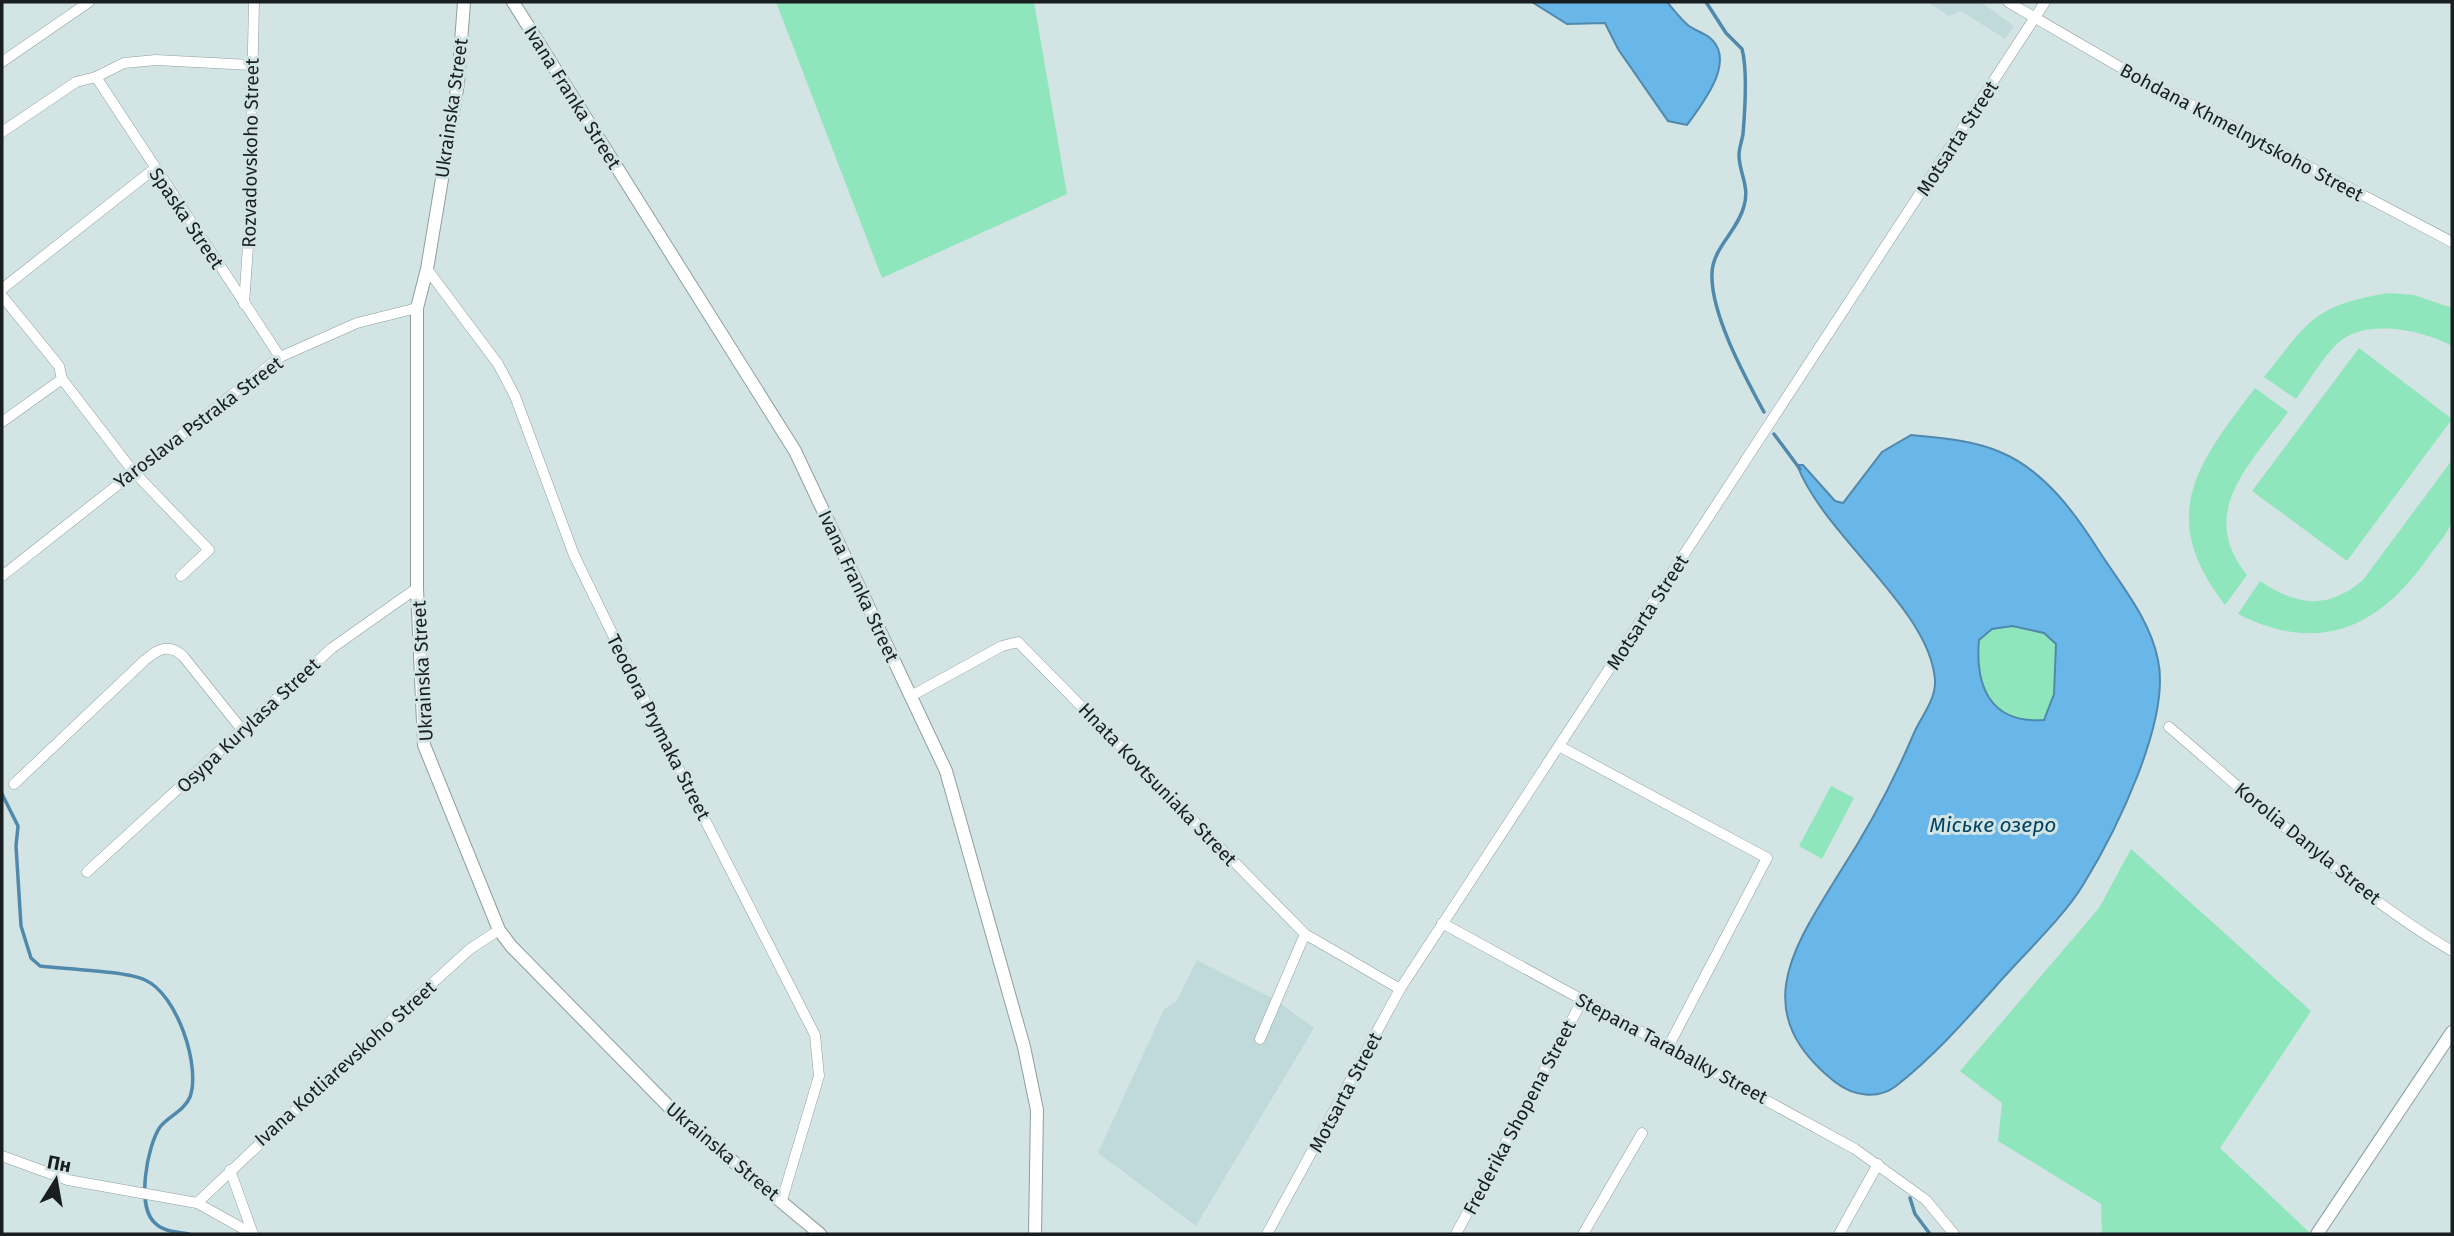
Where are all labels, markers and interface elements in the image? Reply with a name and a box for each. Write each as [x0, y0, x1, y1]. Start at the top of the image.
street label: Ivana Franka Street [519, 21, 626, 173]
street label: Ukrainska Street [430, 37, 473, 180]
street label: Rozvadovskoho Street [237, 58, 264, 248]
street label: Bohdana Khmelnytskoho Street [2116, 58, 2367, 207]
street label: Motsarta Street [1912, 76, 2003, 200]
street label: Spaska Street [144, 163, 229, 273]
street label: Yaroslava Pstraka Street [109, 351, 287, 493]
street label: Ivana Franka Street [813, 507, 904, 666]
street label: Motsarta Street [1602, 550, 1693, 674]
street label: Ukrainska Street [407, 600, 438, 742]
street label: Teodora Prymaka Street [602, 631, 715, 824]
street label: Osypa Kurylasa Street [172, 653, 325, 798]
street label: Hnata Kovtsuniaka Street [1074, 698, 1242, 871]
street label: Korolia Danyla Street [2230, 777, 2385, 909]
water label: Міське озеро [1930, 812, 2056, 838]
street label: Ivana Kotliarevskoho Street [250, 976, 441, 1151]
street label: Stepana Tarabalky Street [1572, 988, 1772, 1109]
street label: Frederika Shopena Street [1458, 1016, 1581, 1219]
street label: Motsarta Street [1304, 1028, 1387, 1156]
street label: Ukrainska Street [661, 1097, 784, 1206]
north arrow [21, 1145, 91, 1215]
text: Пн [45, 1150, 73, 1177]

